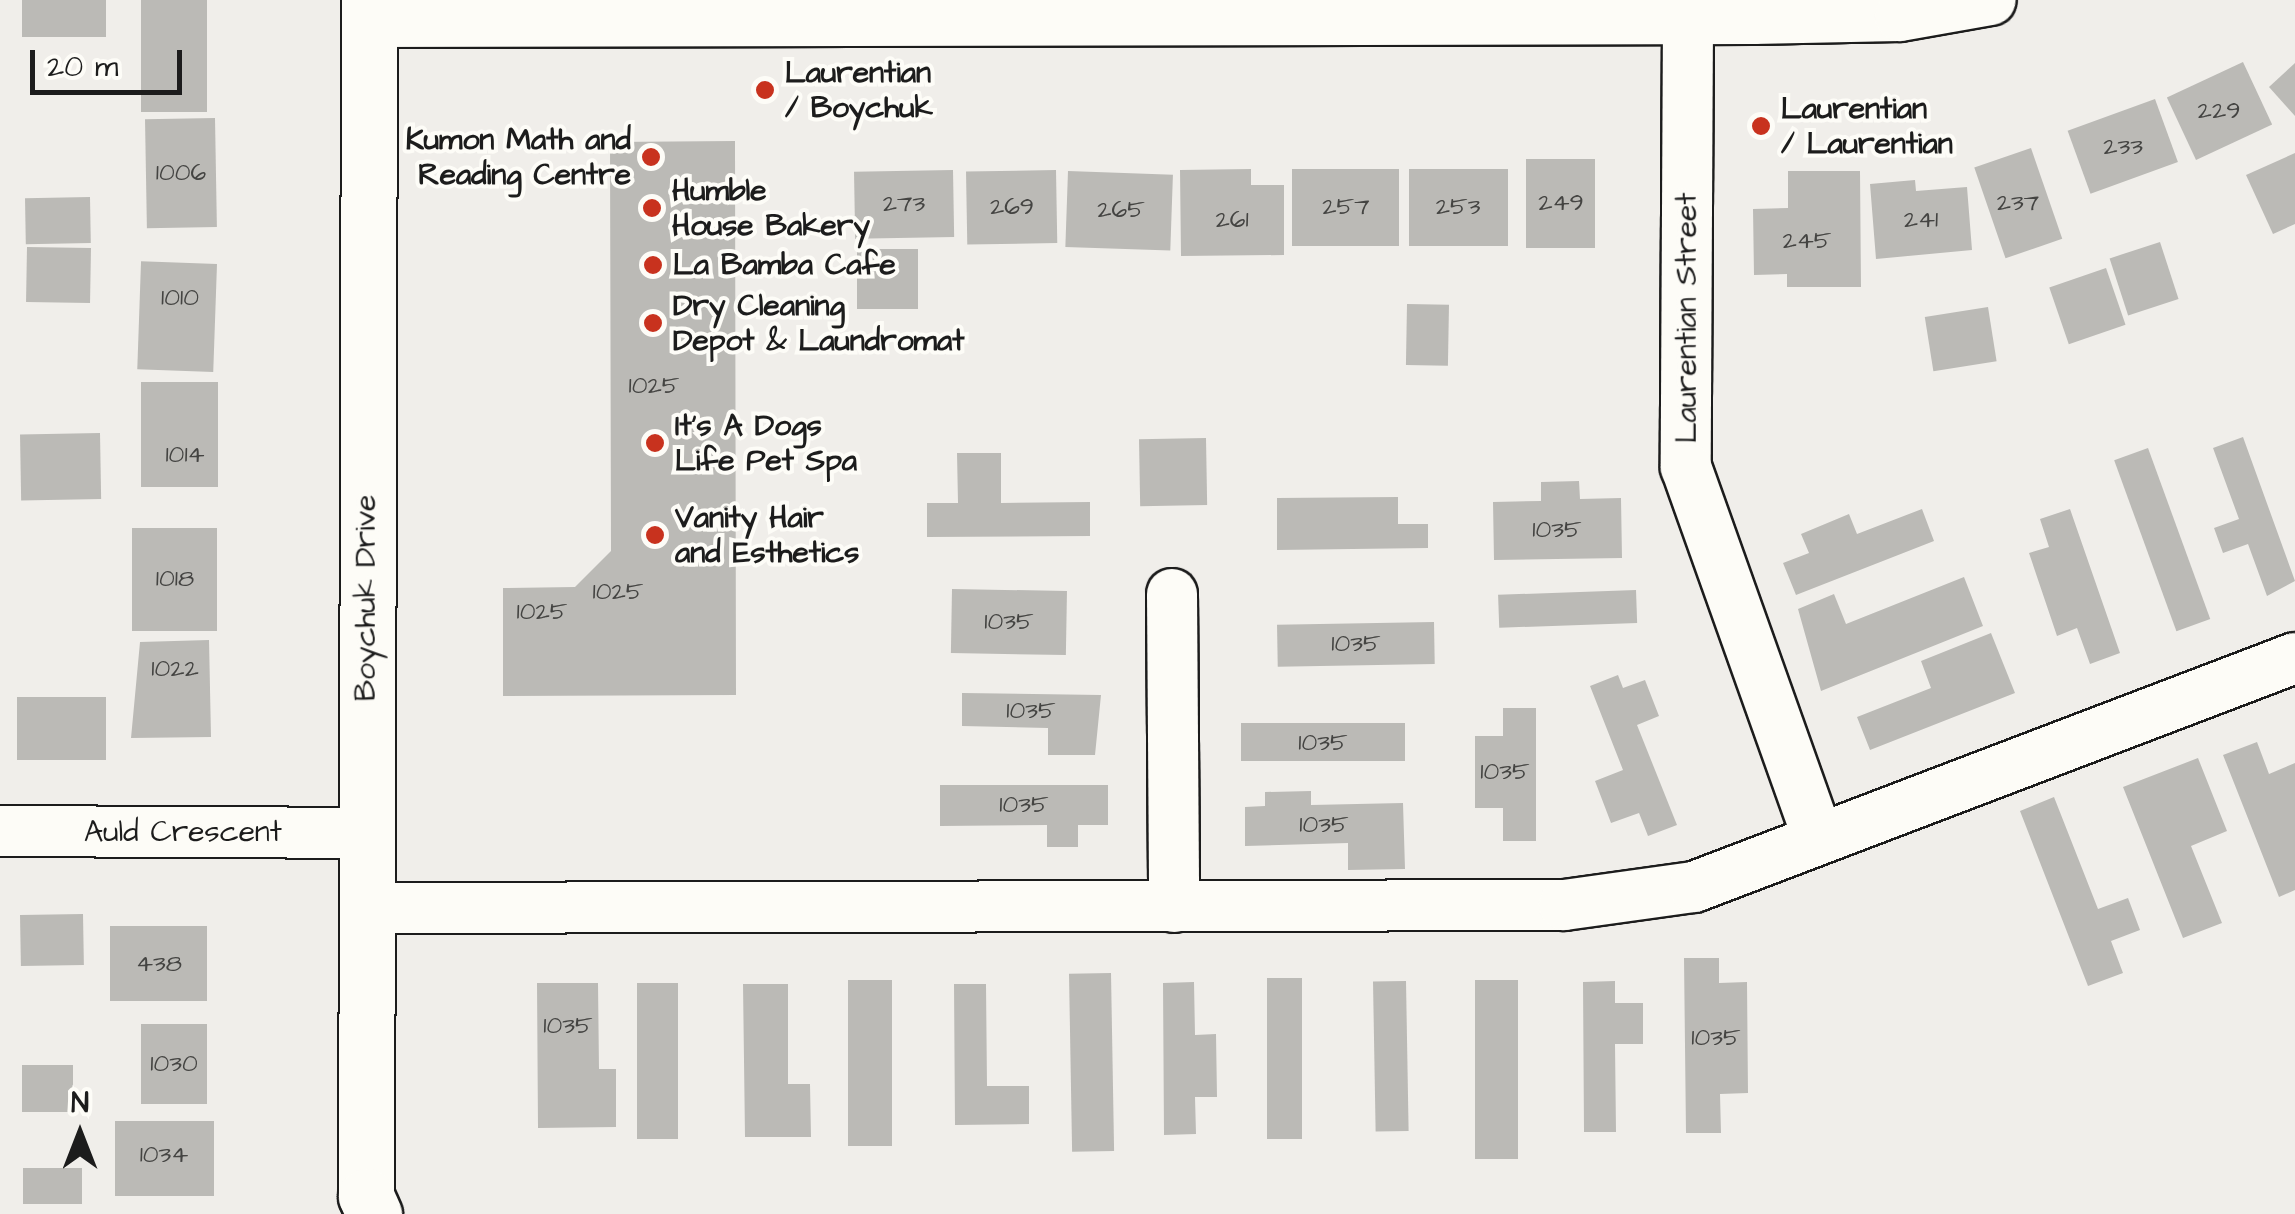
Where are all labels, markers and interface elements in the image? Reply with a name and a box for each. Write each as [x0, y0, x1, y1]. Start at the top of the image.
scale bar [35, 30, 188, 92]
text: 20 m [47, 46, 118, 88]
place label: Laurentian / Boychuk [785, 55, 933, 126]
marker: Laurentian / Boychuk [754, 79, 776, 101]
place label: Laurentian / Laurentian [1781, 91, 1953, 162]
house number: 229 [2198, 96, 2240, 126]
marker: Laurentian / Laurentian [1750, 115, 1772, 137]
place label: Kumon Math and Reading Centre [406, 122, 631, 192]
house number: 233 [2103, 132, 2143, 162]
marker: Kumon Math and Reading Centre [640, 146, 662, 168]
house number: 1006 [156, 158, 206, 188]
place label: Humble House Bakery [672, 173, 870, 244]
house number: 249 [1538, 188, 1584, 218]
house number: 237 [1997, 188, 2039, 218]
house number: 273 [883, 189, 925, 219]
house number: 269 [990, 192, 1034, 222]
house number: 257 [1322, 192, 1370, 222]
house number: 253 [1436, 192, 1480, 222]
street label: Laurentian Street [1669, 193, 1705, 443]
house number: 265 [1097, 195, 1145, 225]
marker: Humble House Bakery [641, 197, 663, 219]
house number: 261 [1215, 205, 1249, 235]
house number: 241 [1904, 205, 1938, 235]
house number: 245 [1782, 226, 1832, 256]
place label: La Bamba Cafe [673, 247, 896, 283]
marker: La Bamba Cafe [642, 254, 664, 276]
house number: 1010 [161, 283, 199, 313]
place label: Dry Cleaning Depot & Laundromat [673, 288, 964, 358]
marker: Dry Cleaning Depot & Laundromat [642, 312, 664, 334]
house number: 1025 [629, 371, 679, 401]
place label: It's A Dogs Life Pet Spa [675, 408, 857, 478]
marker: It's A Dogs Life Pet Spa [644, 432, 666, 454]
house number: 1014 [165, 440, 205, 470]
street label: Boychuk Drive [348, 495, 384, 701]
place label: Vanity Hair and Esthetics [675, 500, 859, 570]
house number: 1035 [1532, 515, 1582, 545]
marker: Vanity Hair and Esthetics [644, 524, 666, 546]
house number: 1018 [156, 564, 194, 594]
house number: 1025 [593, 577, 643, 607]
house number: 1025 [517, 597, 567, 627]
house number: 1035 [984, 607, 1034, 637]
house number: 1035 [1331, 629, 1381, 659]
house number: 1022 [151, 654, 199, 684]
house number: 1035 [1006, 696, 1056, 726]
house number: 1035 [1298, 728, 1348, 758]
house number: 1035 [1480, 757, 1530, 787]
house number: 1035 [999, 790, 1049, 820]
house number: 1035 [1299, 810, 1349, 840]
street label: Auld Crescent [84, 814, 282, 850]
house number: 438 [136, 949, 182, 979]
house number: 1035 [543, 1011, 593, 1041]
house number: 1035 [1691, 1023, 1741, 1053]
house number: 1030 [150, 1049, 198, 1079]
north arrow [30, 1084, 130, 1184]
text: N [71, 1084, 89, 1123]
house number: 1034 [140, 1140, 188, 1170]

